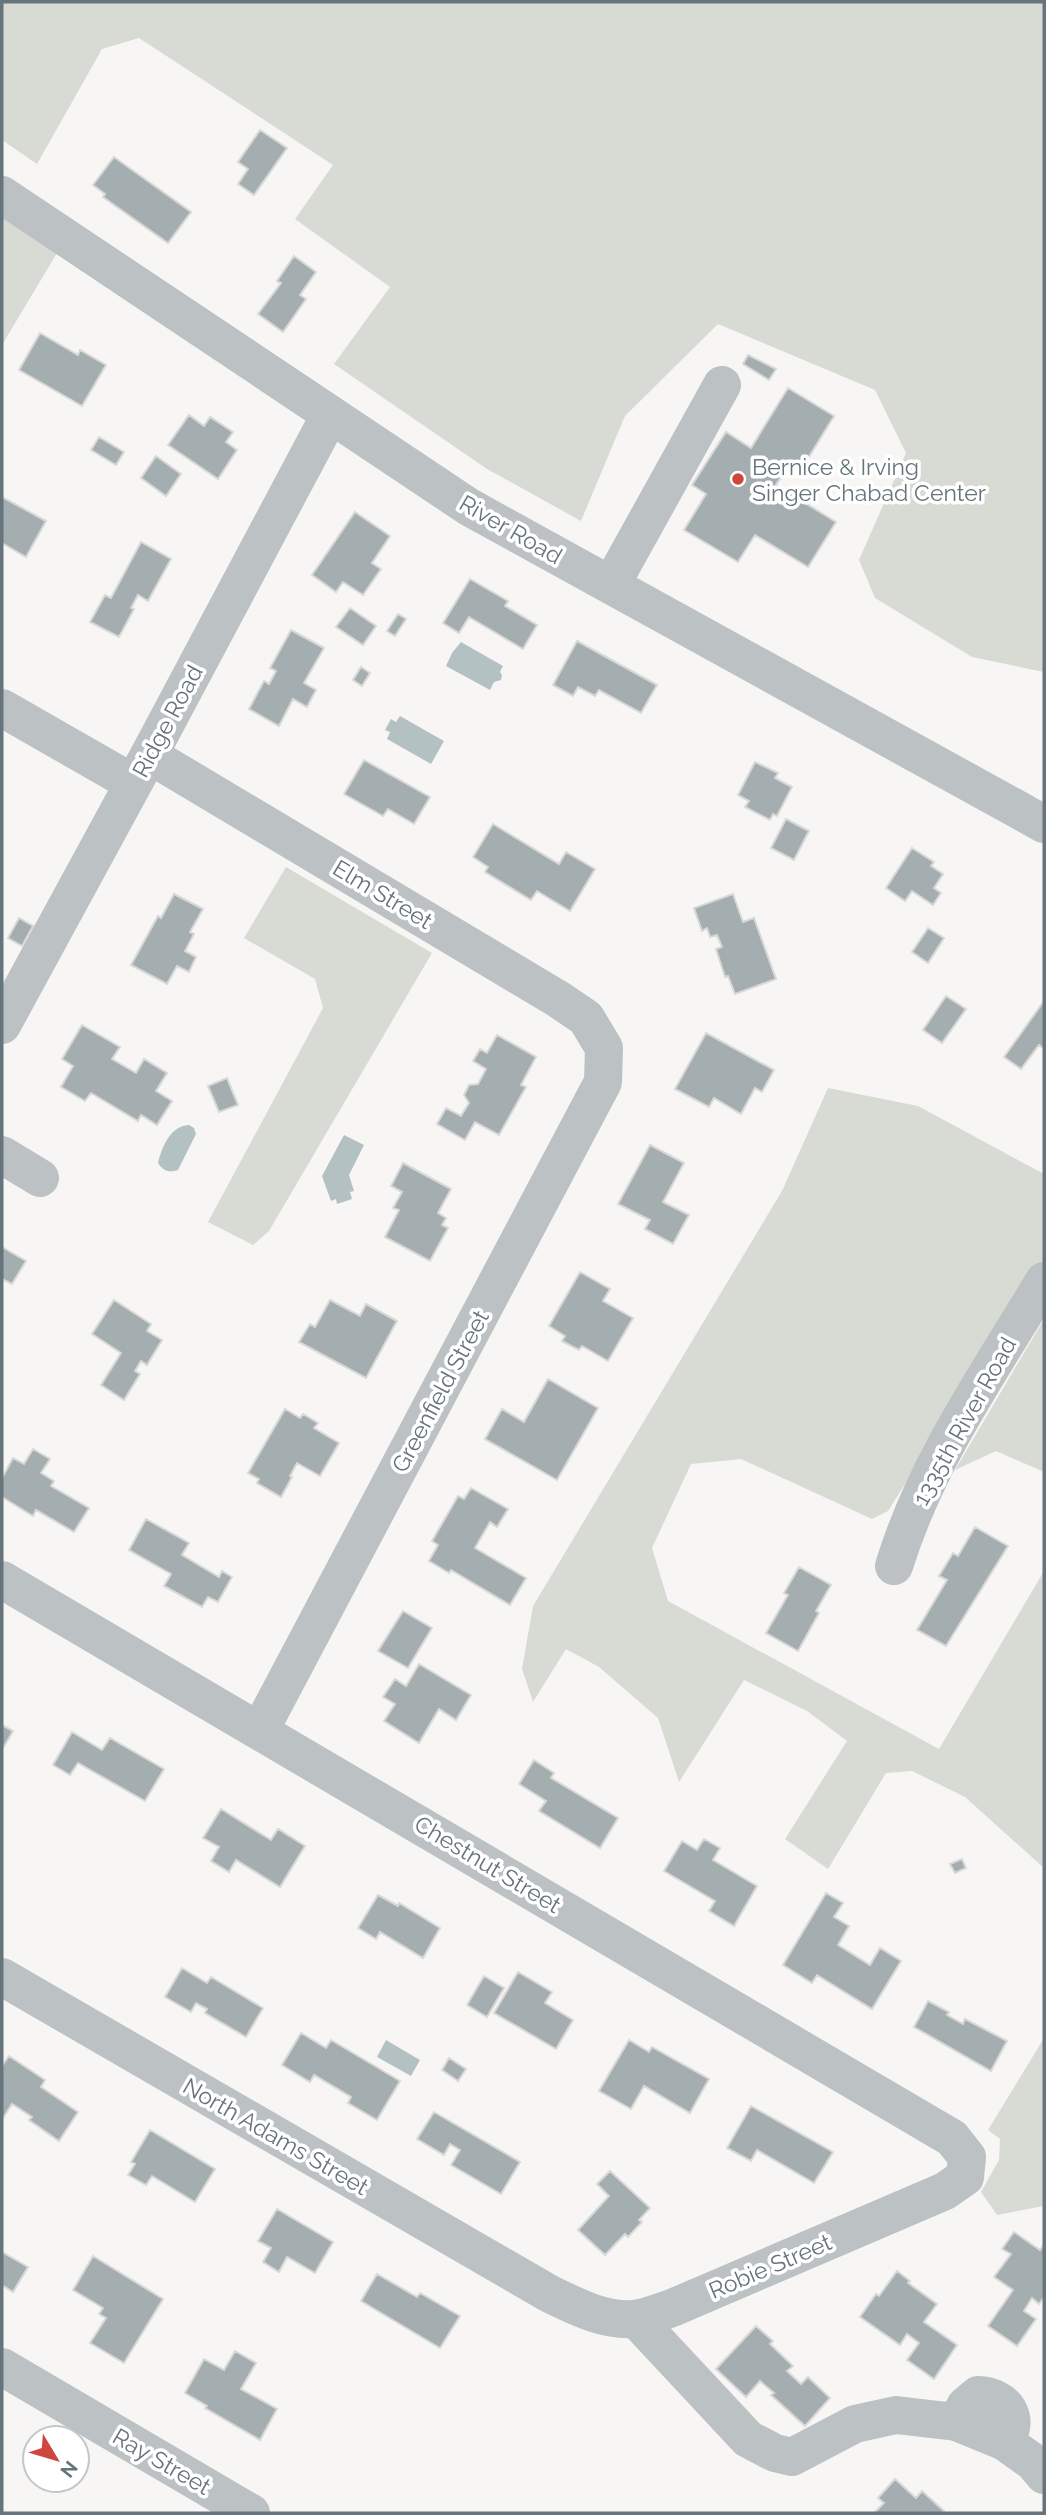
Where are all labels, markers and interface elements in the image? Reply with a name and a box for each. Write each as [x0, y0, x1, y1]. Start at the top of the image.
place label: Bernice & Irving Singer Chabad Center [752, 453, 986, 506]
marker: Bernice & Irving Singer Chabad Center [730, 471, 746, 487]
street label: River Road [455, 489, 567, 569]
street label: Ridge Road [126, 660, 208, 782]
street label: Elm Street [328, 854, 438, 934]
street label: Greenfield Street [386, 1305, 494, 1477]
street label: 1335th River Road [907, 1332, 1021, 1510]
street label: Chestnut Street [410, 1810, 566, 1918]
street label: North Adams Street [179, 2072, 374, 2200]
street label: Robie Street [705, 2228, 836, 2304]
street label: Ray Street [108, 2422, 216, 2500]
north arrow [21, 2424, 91, 2494]
text: N [56, 2457, 83, 2482]

